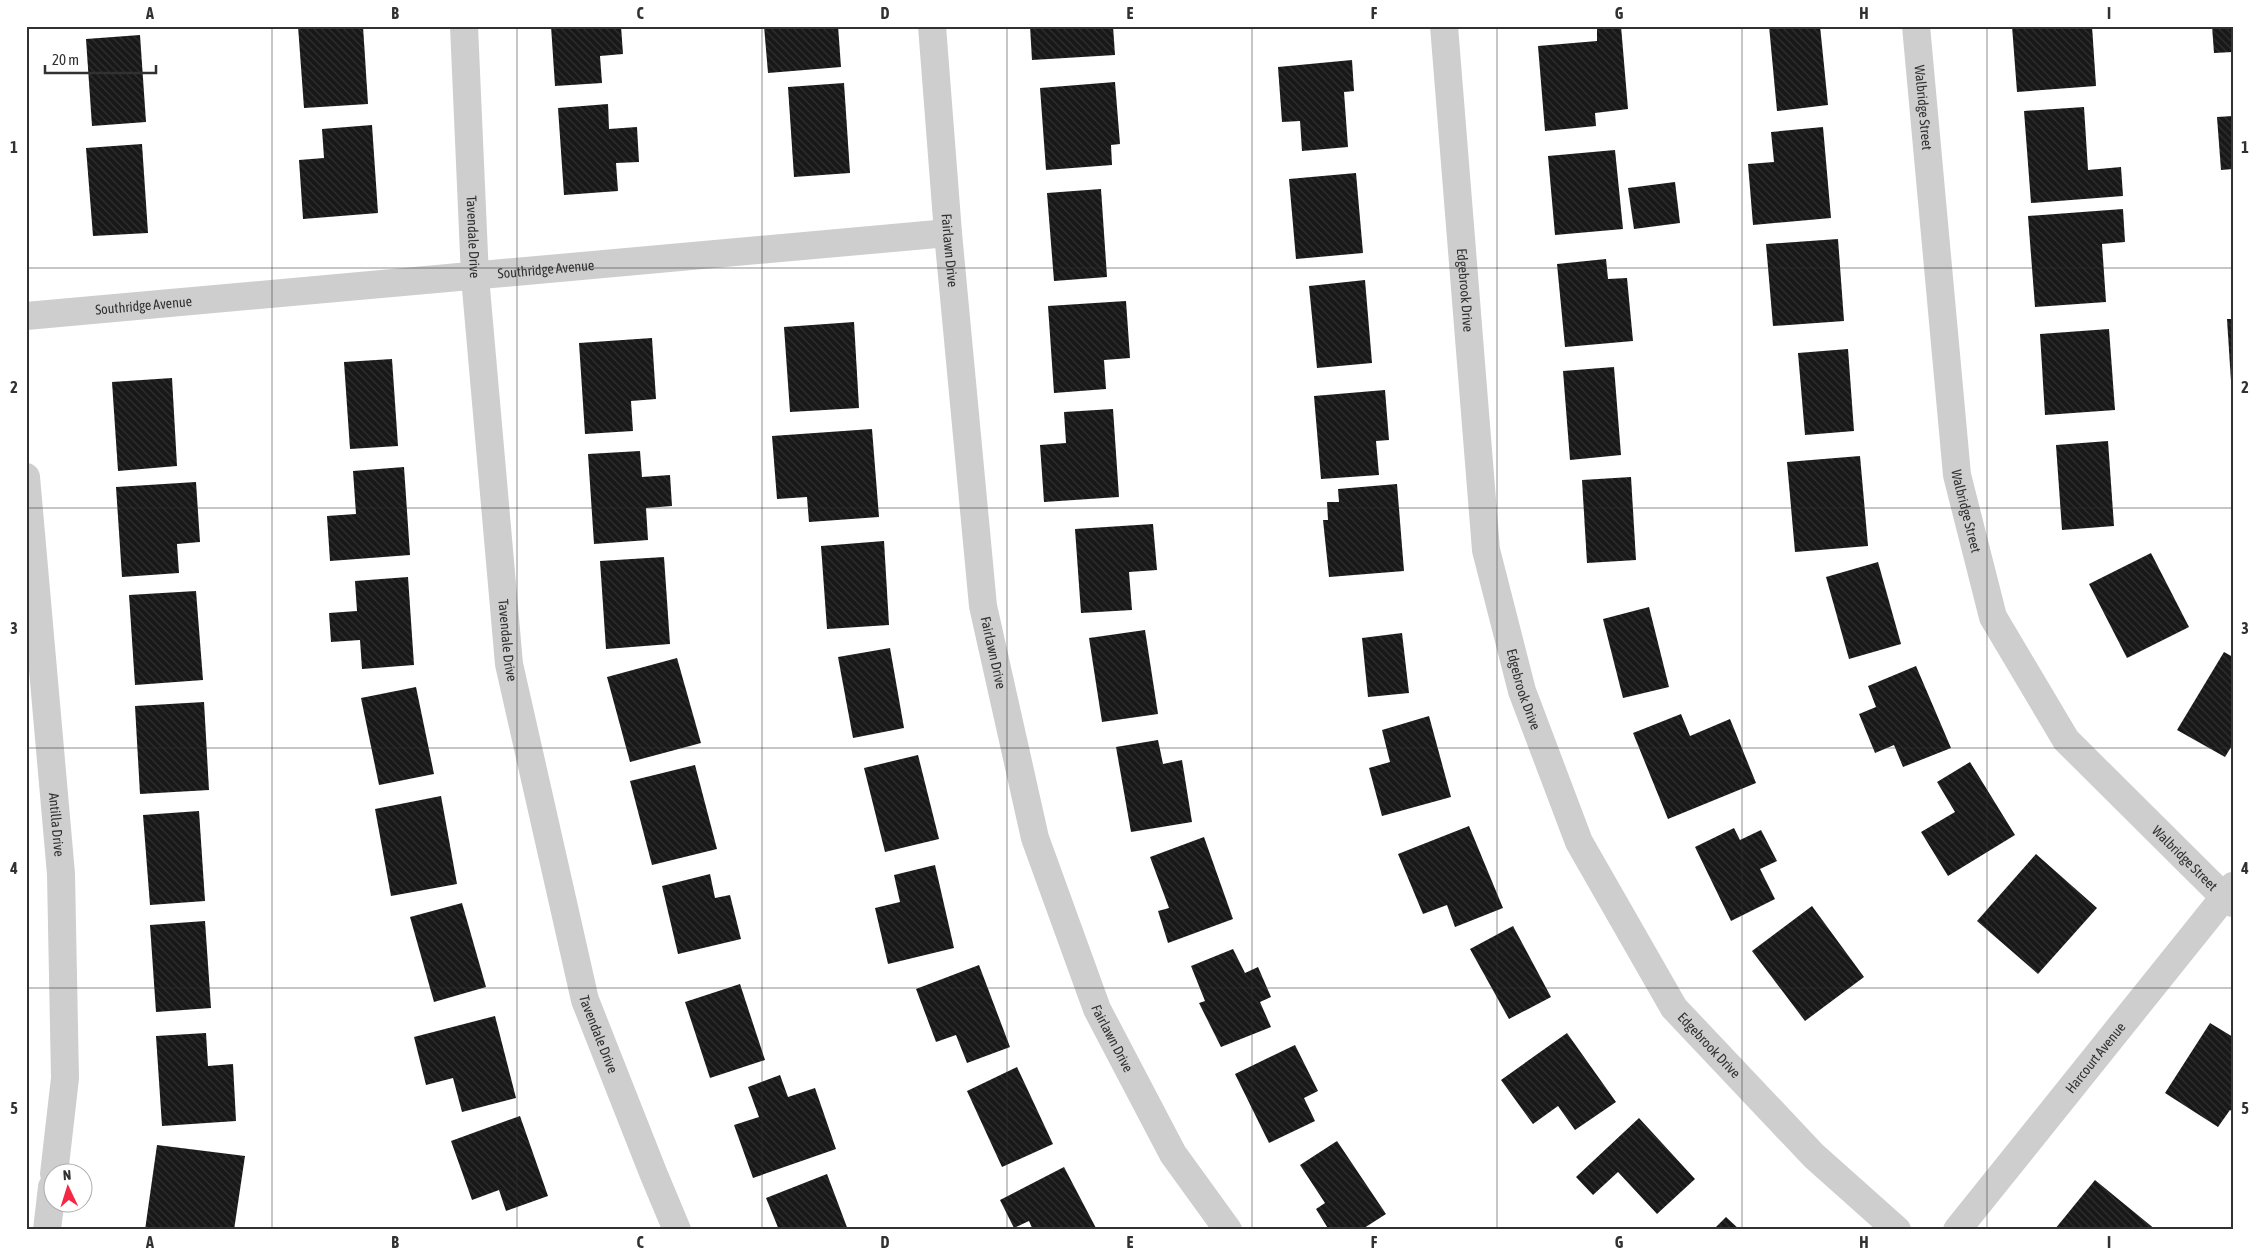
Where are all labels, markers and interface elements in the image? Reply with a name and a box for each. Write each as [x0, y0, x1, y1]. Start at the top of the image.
text: A [145, 4, 154, 22]
text: B [391, 4, 399, 22]
text: C [636, 4, 644, 22]
text: D [881, 4, 890, 22]
text: E [1127, 4, 1134, 22]
text: F [1371, 4, 1378, 22]
text: G [1615, 4, 1624, 22]
text: H [1859, 4, 1869, 22]
text: I [2107, 4, 2111, 22]
scale bar [45, 42, 156, 74]
text: 20 m [52, 51, 79, 68]
street label: Walbridge Street [1912, 64, 1935, 151]
text: 1 [10, 138, 18, 156]
text: 1 [2241, 138, 2249, 156]
street label: Tavendale Drive [463, 195, 483, 278]
street label: Fairlawn Drive [939, 213, 961, 288]
street label: Edgebrook Drive [1454, 248, 1477, 333]
street label: Southridge Avenue [497, 257, 595, 282]
street label: Southridge Avenue [95, 293, 193, 318]
text: 2 [10, 378, 18, 396]
text: 2 [2241, 378, 2249, 396]
street label: Walbridge Street [1949, 469, 1984, 554]
street label: Tavendale Drive [495, 598, 521, 683]
street label: Fairlawn Drive [978, 615, 1009, 690]
text: 3 [10, 619, 18, 637]
text: 3 [2241, 619, 2249, 637]
street label: Edgebrook Drive [1504, 647, 1544, 732]
street label: Antilla Drive [46, 792, 67, 857]
street label: Walbridge Street [2149, 822, 2221, 894]
text: 4 [9, 859, 18, 877]
text: 4 [2240, 859, 2249, 877]
street label: Tavendale Drive [576, 994, 621, 1076]
street label: Fairlawn Drive [1088, 1003, 1137, 1075]
street label: Edgebrook Drive [1674, 1009, 1744, 1081]
street label: Harcourt Avenue [2062, 1019, 2128, 1096]
text: 5 [10, 1099, 18, 1117]
text: 5 [2241, 1099, 2249, 1117]
north arrow [42, 1164, 92, 1214]
text: N [62, 1167, 72, 1183]
text: A [145, 1233, 154, 1251]
text: B [391, 1233, 399, 1251]
text: C [636, 1233, 644, 1251]
text: D [881, 1233, 890, 1251]
text: E [1127, 1233, 1134, 1251]
text: F [1371, 1233, 1378, 1251]
text: G [1615, 1233, 1624, 1251]
text: H [1859, 1233, 1869, 1251]
text: I [2107, 1233, 2111, 1251]

